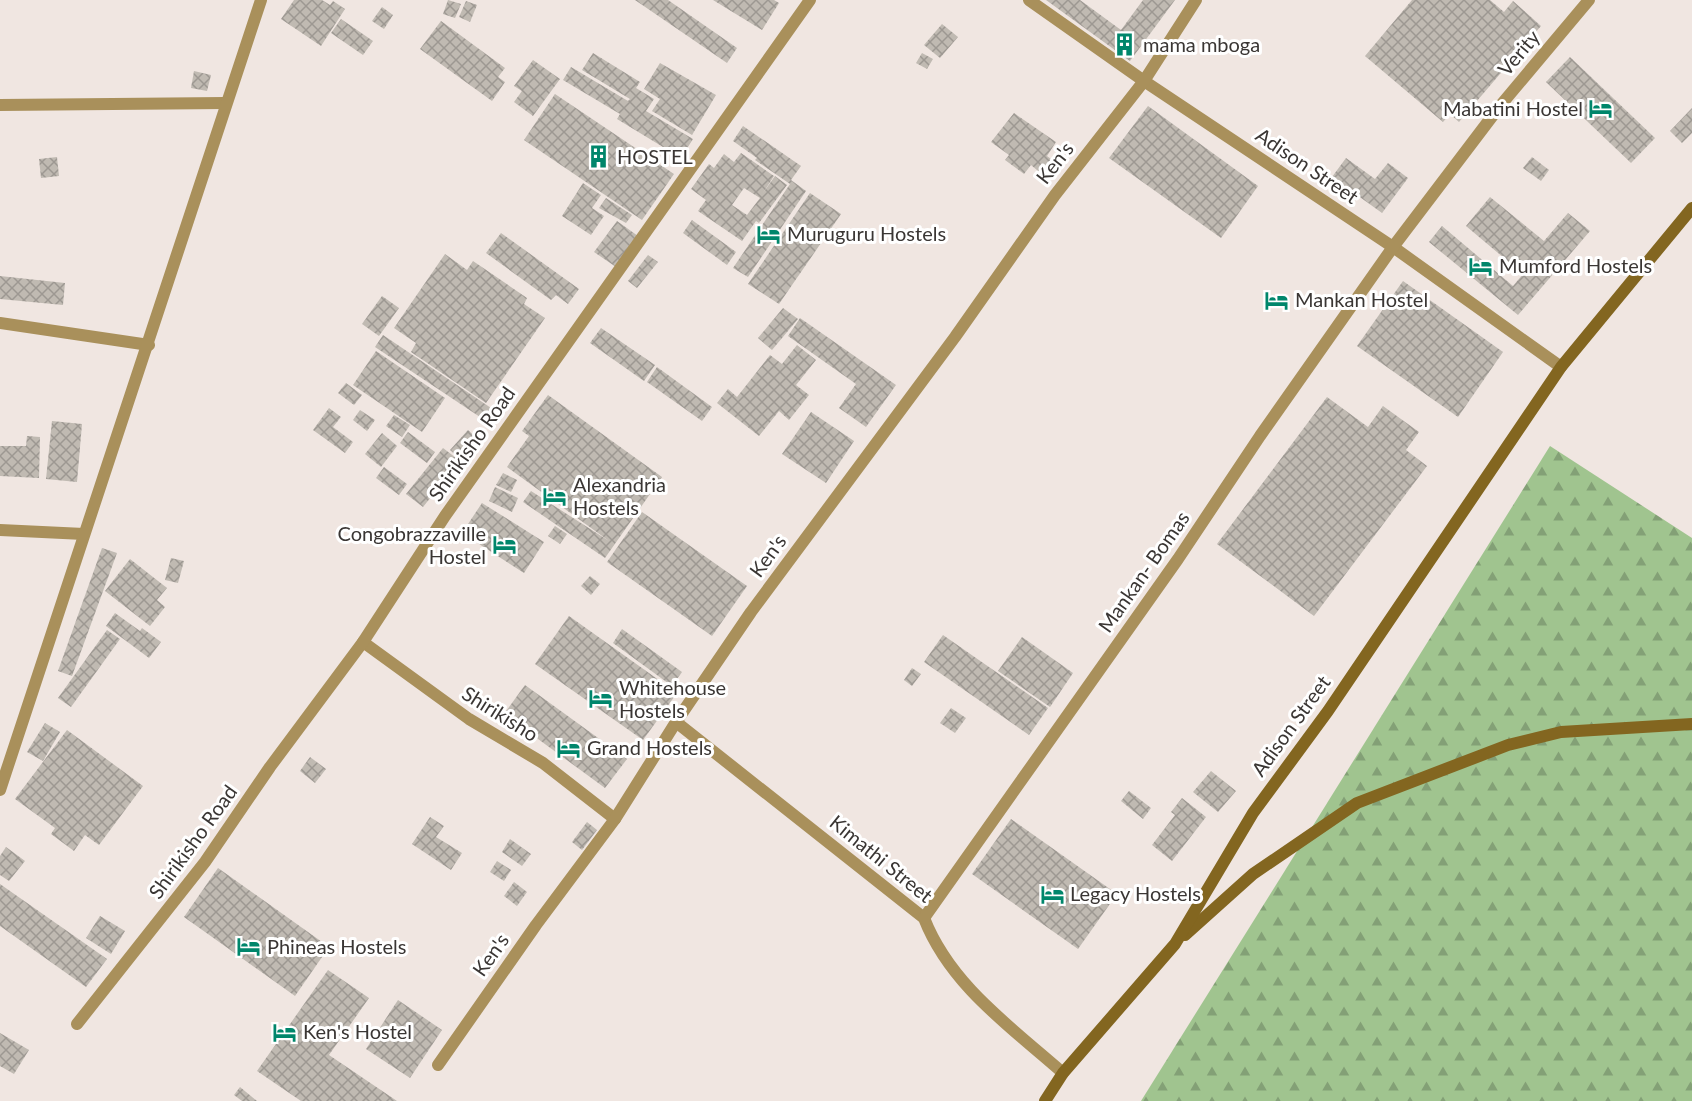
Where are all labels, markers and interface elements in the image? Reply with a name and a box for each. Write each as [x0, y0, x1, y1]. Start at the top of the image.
street label: Verity [1492, 24, 1545, 80]
building icon: mama mboga [1112, 32, 1138, 58]
place label: mama mboga [1143, 32, 1260, 56]
place label: Mabatini Hostel [1443, 96, 1583, 120]
hotel icon: Mabatini Hostel [1588, 96, 1614, 122]
street label: Adison Street [1252, 122, 1363, 208]
street label: Ken's [1030, 137, 1078, 188]
building icon: HOSTEL [586, 144, 612, 170]
place label: HOSTEL [617, 144, 693, 168]
hotel icon: Muruguru Hostels [756, 221, 782, 247]
place label: Muruguru Hostels [787, 221, 946, 245]
hotel icon: Mumford Hostels [1468, 253, 1494, 279]
place label: Mumford Hostels [1499, 253, 1652, 277]
hotel icon: Mankan Hostel [1264, 287, 1290, 313]
place label: Mankan Hostel [1295, 287, 1428, 311]
street label: Shirikisho Road [423, 382, 520, 505]
place label: Alexandria Hostels [573, 472, 666, 519]
hotel icon: Alexandria Hostels [542, 484, 568, 510]
street label: Mankan- Bomas [1093, 506, 1194, 637]
place label: Congobrazzaville Hostel [338, 521, 486, 568]
street label: Ken's [744, 530, 791, 581]
hotel icon: Congobrazzaville Hostel [491, 532, 517, 558]
street label: Adison Street [1246, 671, 1335, 780]
place label: Whitehouse Hostels [619, 675, 726, 722]
street label: Shirikisho [458, 680, 543, 746]
hotel icon: Whitehouse Hostels [588, 686, 614, 712]
hotel icon: Grand Hostels [556, 735, 582, 761]
place label: Grand Hostels [587, 735, 712, 759]
street label: Shirikisho Road [143, 780, 241, 903]
street label: Kimathi Street [825, 809, 938, 907]
hotel icon: Legacy Hostels [1039, 881, 1065, 907]
place label: Legacy Hostels [1070, 881, 1201, 905]
street label: Ken's [467, 928, 513, 980]
hotel icon: Phineas Hostels [236, 934, 262, 960]
place label: Phineas Hostels [267, 934, 406, 958]
hotel icon: Ken's Hostel [272, 1019, 298, 1045]
place label: Ken's Hostel [303, 1019, 412, 1043]

